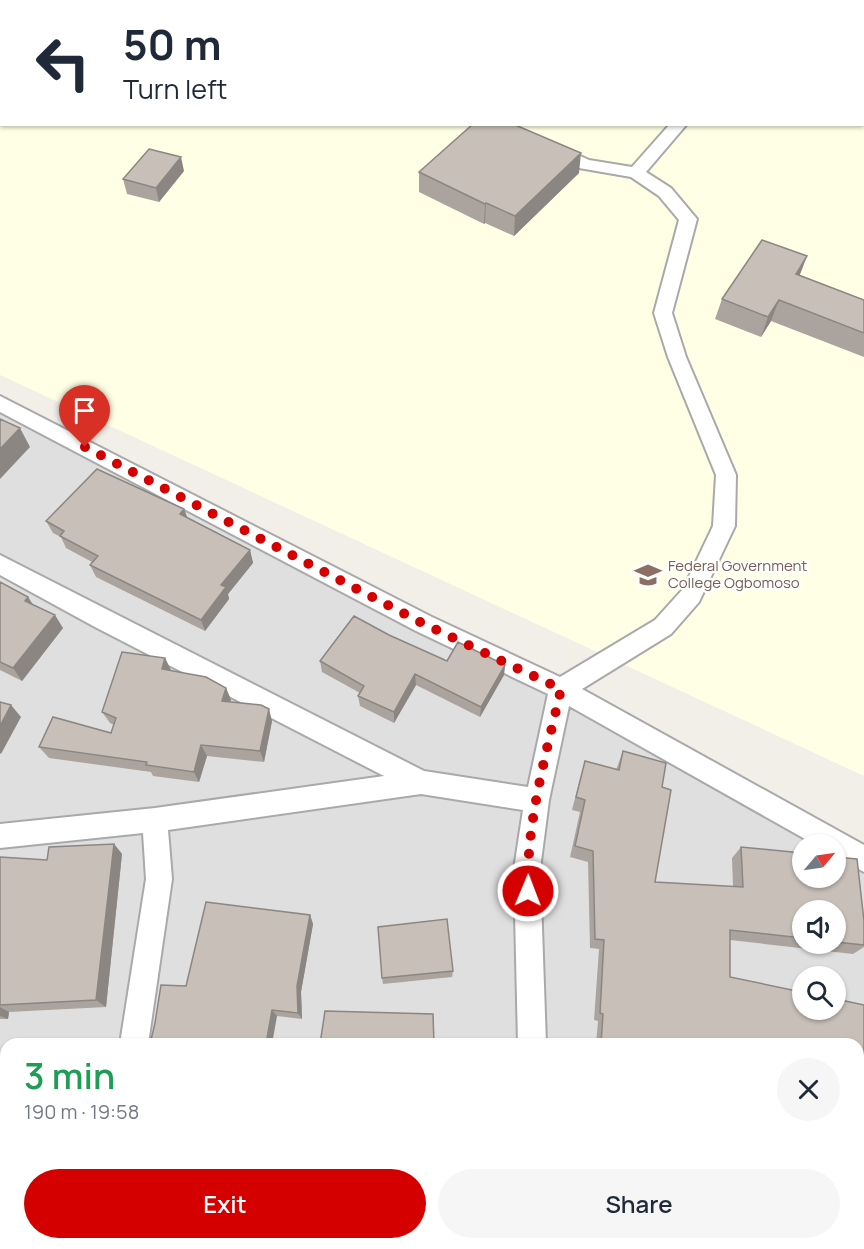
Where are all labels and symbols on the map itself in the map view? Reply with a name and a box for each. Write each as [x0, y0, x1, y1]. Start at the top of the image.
pin [59, 385, 110, 447]
place label: Federal Government College Ogbomoso [668, 555, 807, 593]
school or university icon: Federal Government College Ogbomoso [633, 560, 663, 590]
north arrow [792, 834, 846, 888]
position arrow [496, 859, 560, 923]

